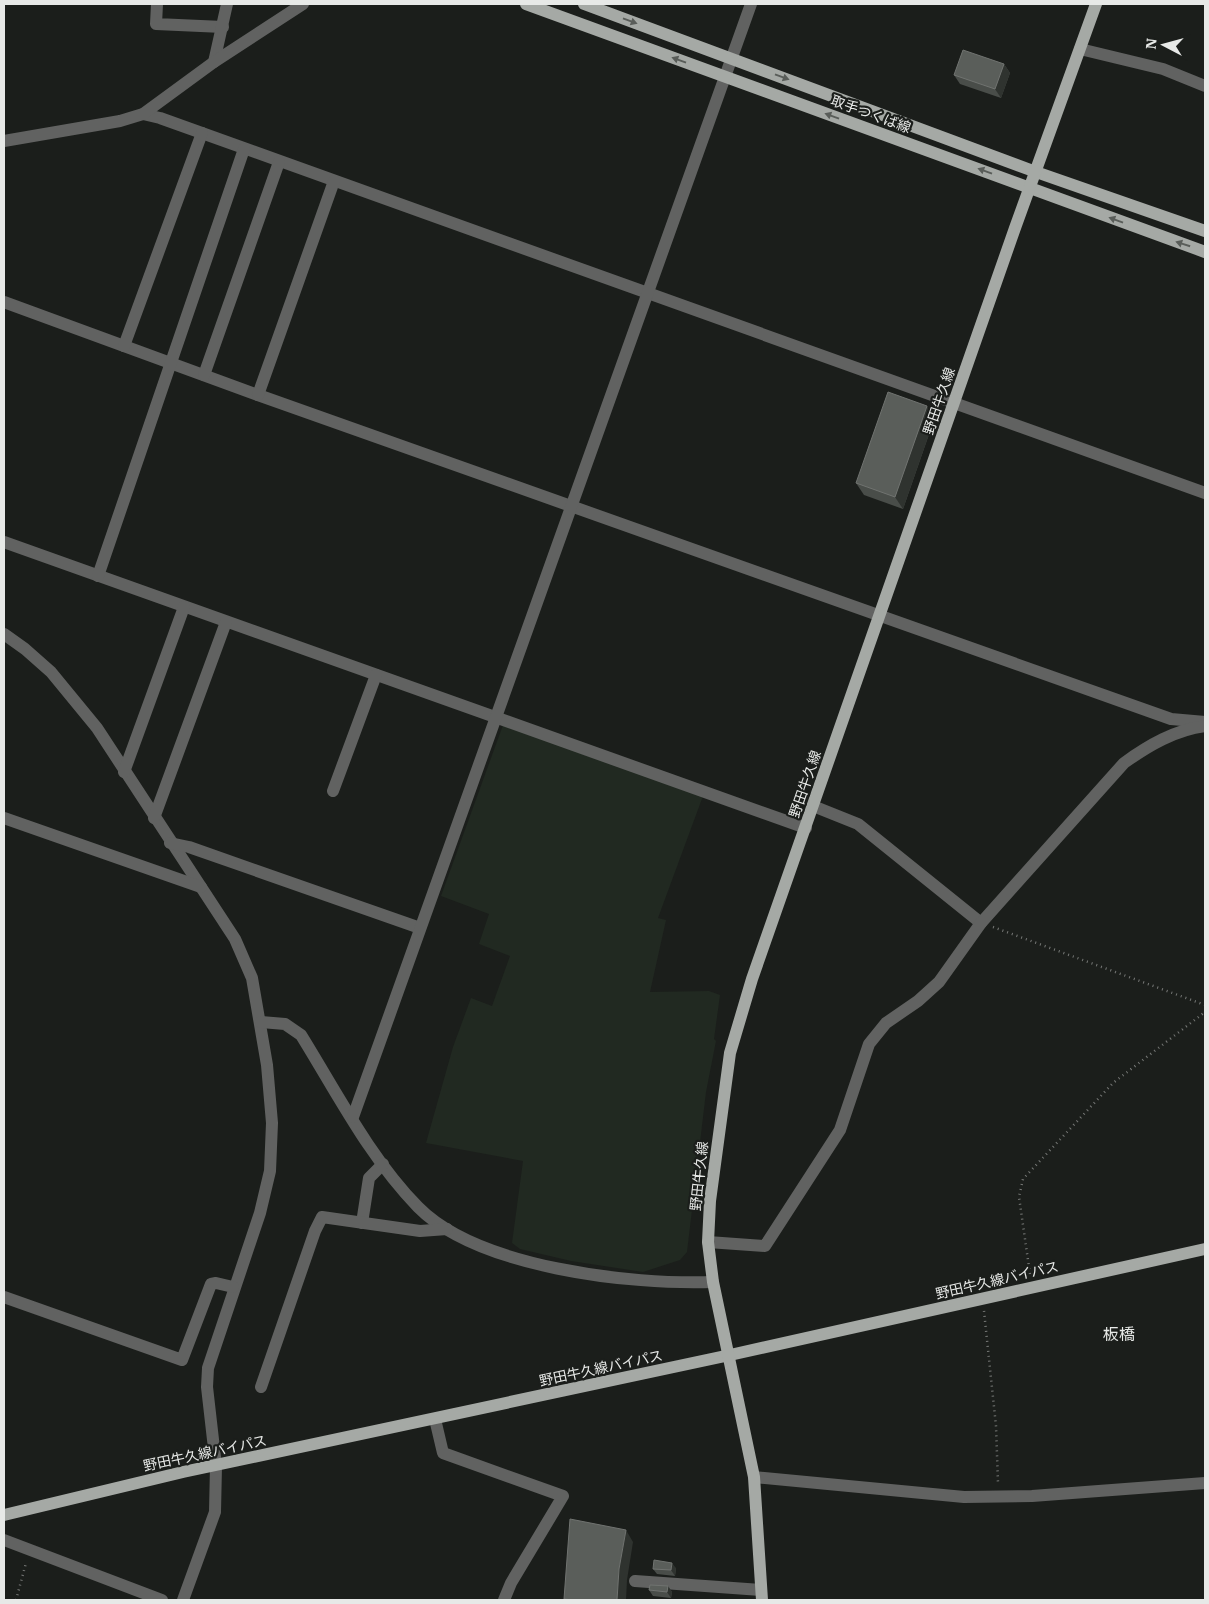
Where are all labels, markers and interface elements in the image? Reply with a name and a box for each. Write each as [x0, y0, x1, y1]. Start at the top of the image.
one-way arrow [623, 17, 638, 25]
north arrow [1139, 20, 1189, 70]
text: N [1142, 37, 1161, 50]
one-way arrow [672, 56, 687, 63]
one-way arrow [775, 74, 790, 82]
street label: 取手つくば線 [828, 91, 914, 137]
one-way arrow [824, 112, 839, 120]
one-way arrow [977, 167, 992, 174]
one-way arrow [1108, 216, 1123, 223]
one-way arrow [1176, 240, 1191, 248]
street label: 野田牛久線 [919, 365, 959, 437]
street label: 野田牛久線 [785, 748, 825, 820]
street label: 野田牛久線 [686, 1140, 712, 1212]
street label: 野田牛久線バイパス [934, 1257, 1060, 1303]
district label: 板橋 [1103, 1324, 1135, 1344]
street label: 野田牛久線バイパス [538, 1346, 664, 1390]
street label: 野田牛久線バイパス [142, 1431, 268, 1475]

